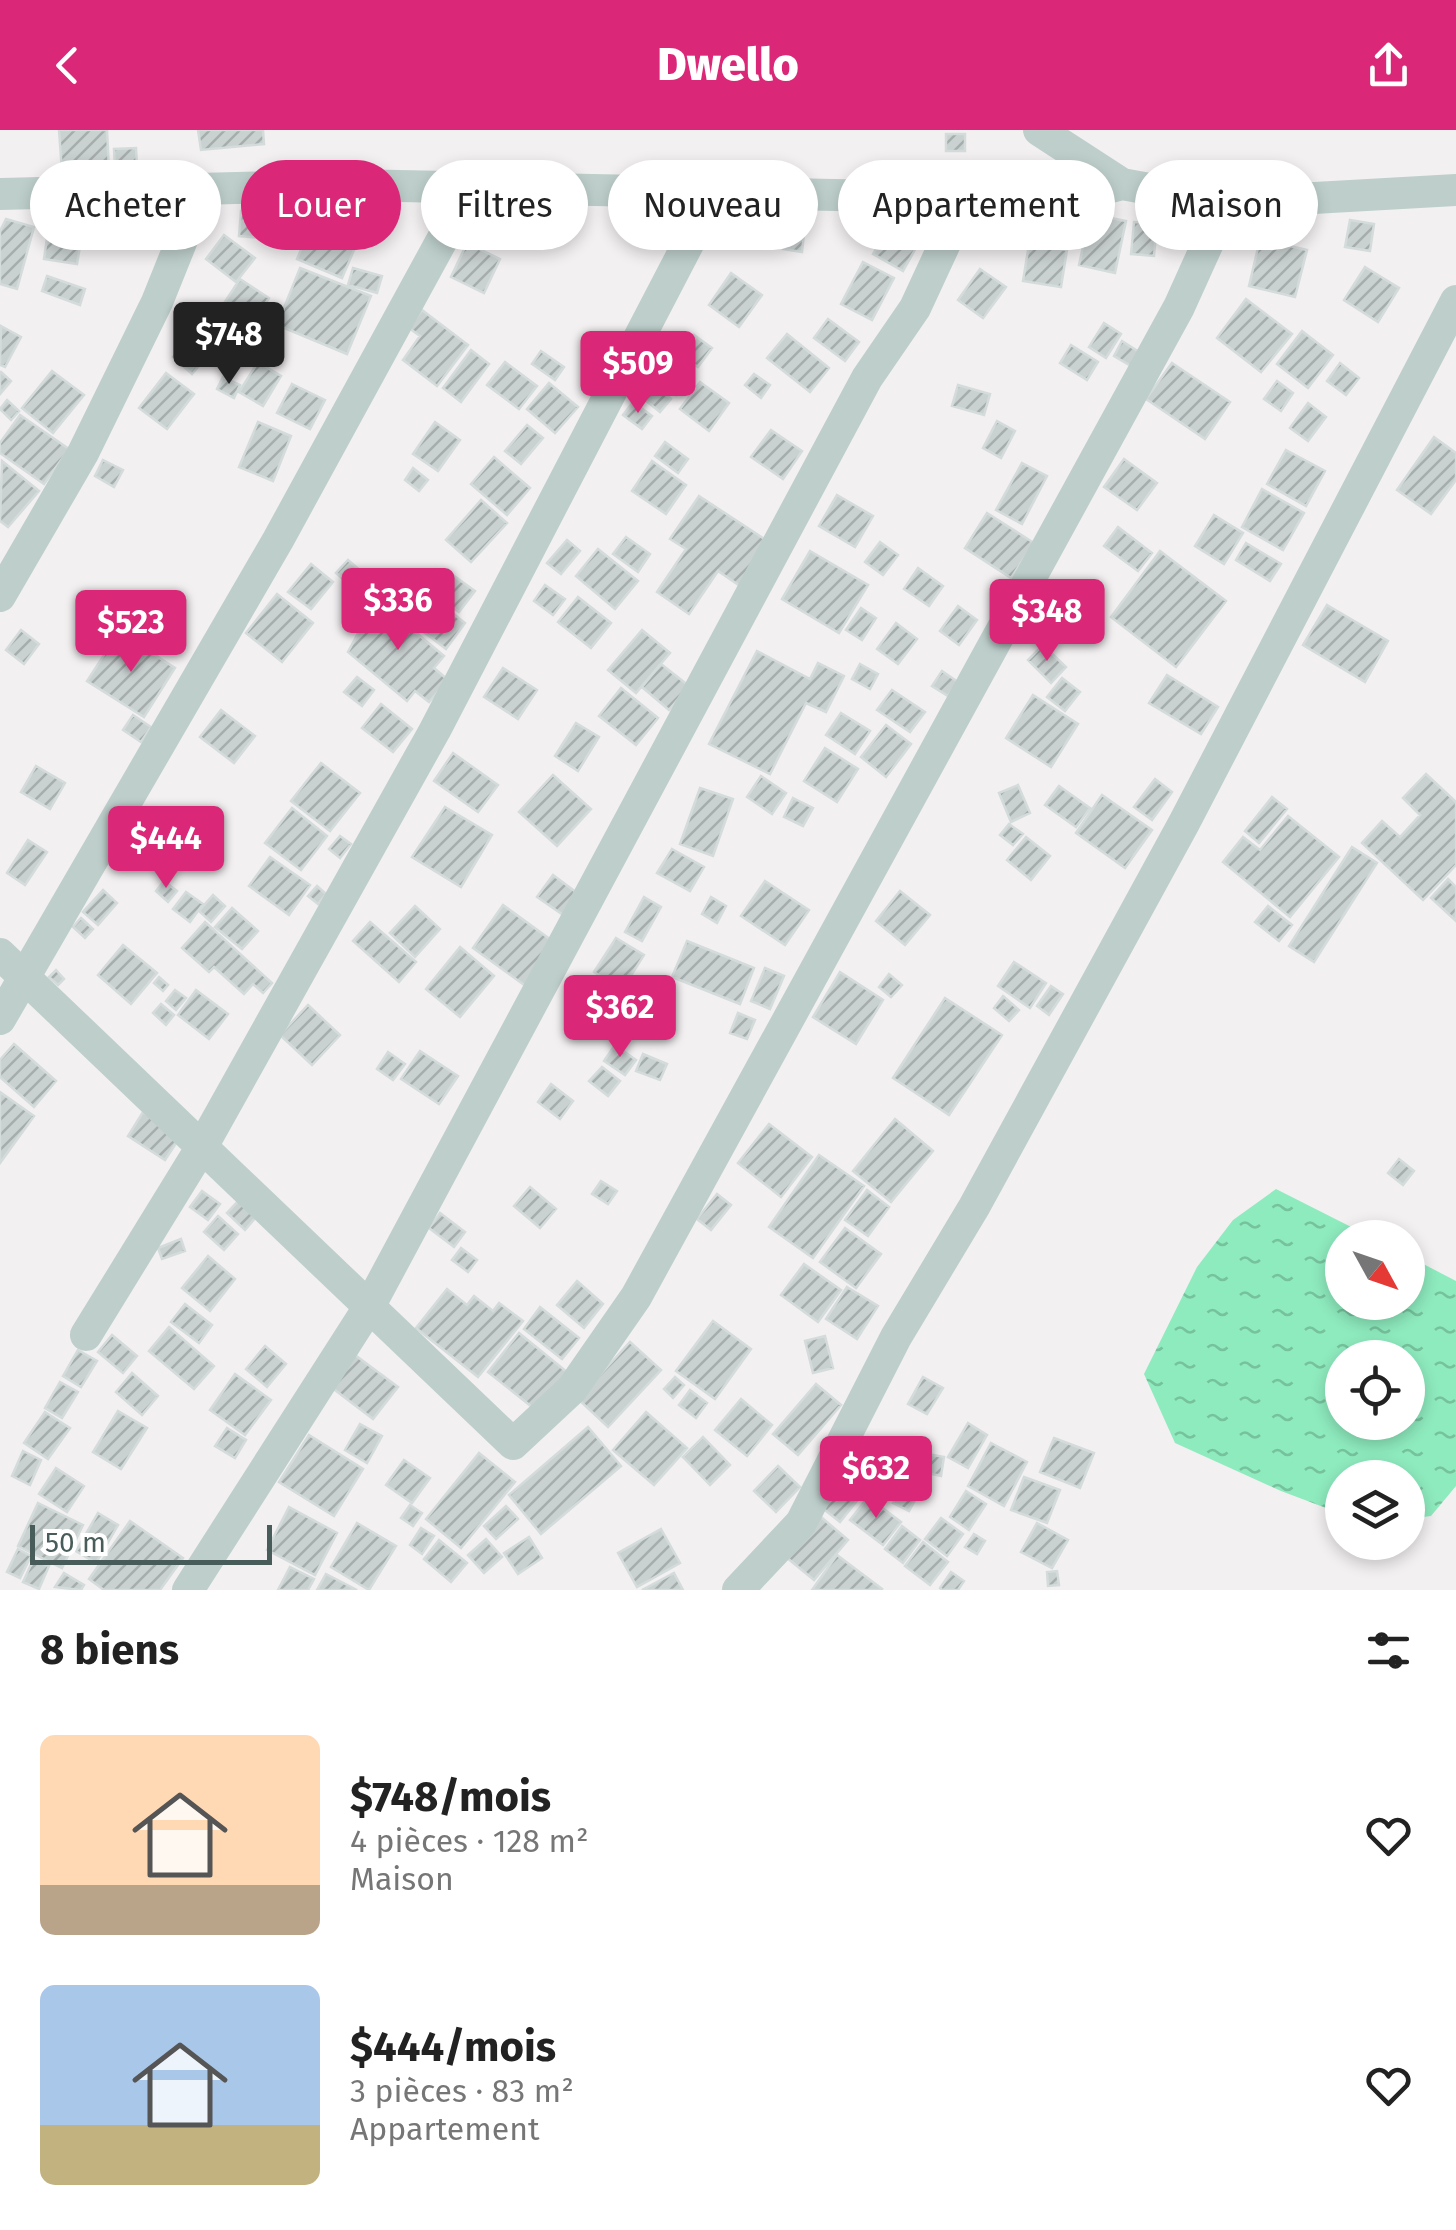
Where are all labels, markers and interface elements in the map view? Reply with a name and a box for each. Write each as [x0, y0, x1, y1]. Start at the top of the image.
icon: back [40, 38, 95, 93]
text: Dwello [657, 38, 799, 92]
icon: share [1361, 38, 1416, 93]
chip: Acheter [30, 160, 221, 250]
chip: Louer [241, 160, 401, 250]
chip: Filtres [421, 160, 588, 250]
chip: Nouveau [608, 160, 818, 250]
chip: Appartement [838, 160, 1115, 250]
chip: Maison [1135, 160, 1318, 250]
pin: $748 [170, 302, 288, 387]
text: $748 [195, 315, 263, 353]
pin: $509 [579, 331, 697, 416]
text: $509 [602, 344, 674, 382]
pin: $336 [339, 568, 457, 653]
pin: $348 [988, 579, 1106, 664]
text: $336 [364, 581, 432, 619]
pin: $523 [72, 590, 190, 675]
text: $348 [1012, 592, 1082, 630]
text: $523 [97, 603, 165, 641]
pin: $444 [107, 806, 225, 891]
text: $444 [130, 819, 202, 857]
pin: $362 [561, 975, 679, 1060]
text: $362 [586, 988, 654, 1026]
north arrow [1325, 1220, 1425, 1320]
map controls [1325, 1220, 1425, 1560]
button: locate [1325, 1340, 1425, 1440]
pin: $632 [817, 1436, 935, 1521]
text: $632 [842, 1449, 910, 1487]
button: layers [1325, 1460, 1425, 1560]
scale bar [30, 1520, 272, 1564]
text: 50 m [45, 1526, 106, 1559]
icon: filters [1361, 1623, 1416, 1678]
text: 8 biens [40, 1625, 179, 1675]
text: $748/mois [350, 1772, 551, 1822]
icon: home [120, 1775, 240, 1895]
icon: heart [1361, 1808, 1416, 1863]
text: 4 pièces · 128 m² [350, 1822, 589, 1860]
text: Maison [350, 1860, 454, 1898]
text: $444/mois [350, 2022, 556, 2072]
icon: home [120, 2025, 240, 2145]
icon: heart [1361, 2058, 1416, 2113]
text: 3 pièces · 83 m² [350, 2072, 574, 2110]
text: Appartement [350, 2110, 539, 2148]

